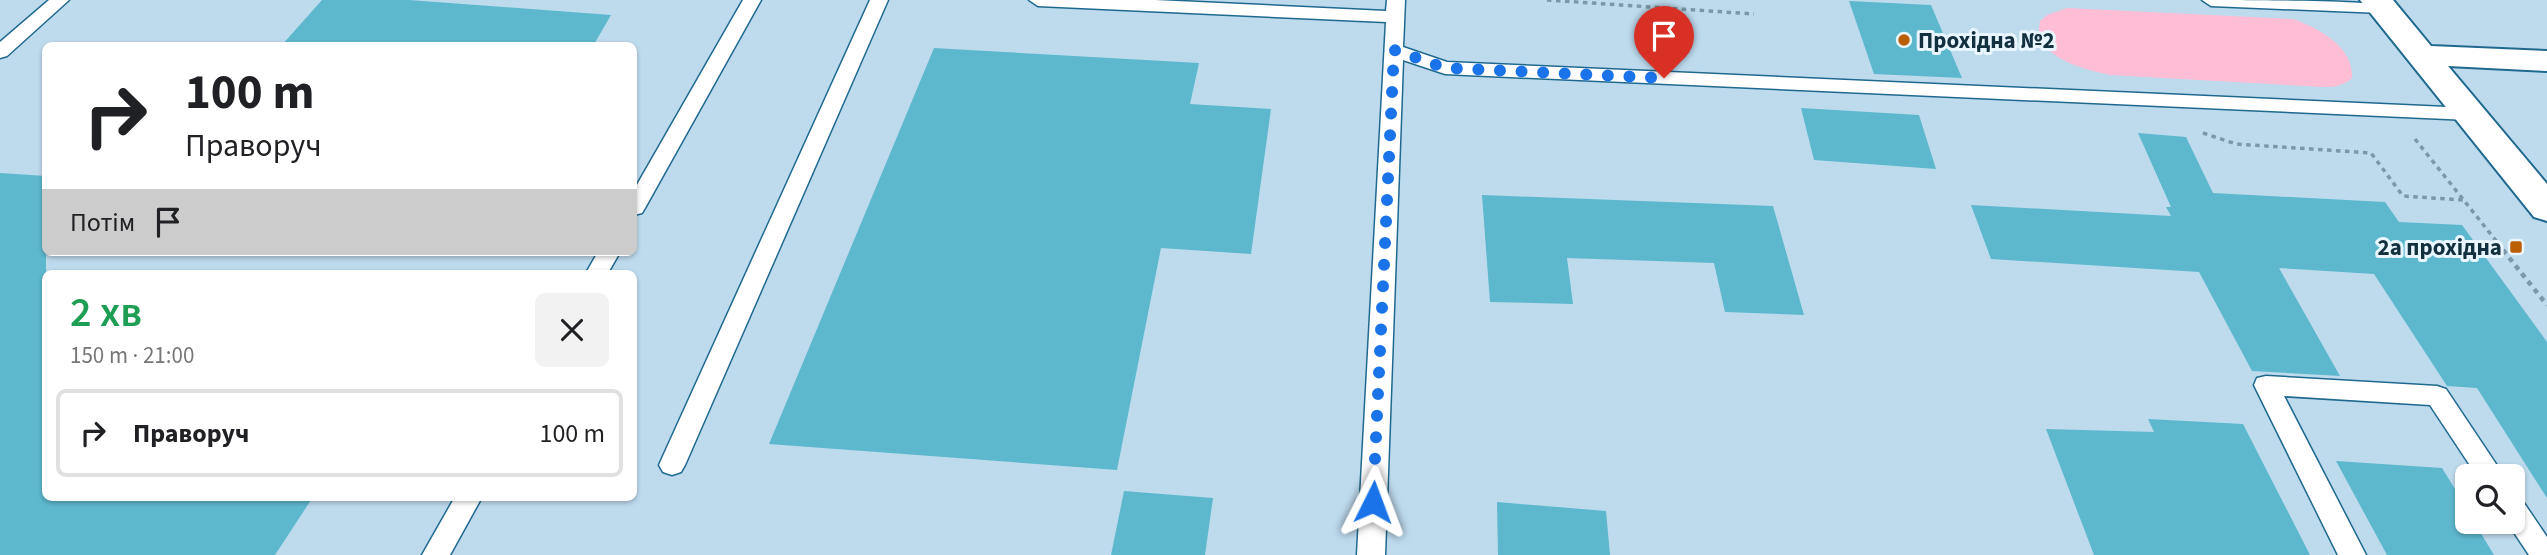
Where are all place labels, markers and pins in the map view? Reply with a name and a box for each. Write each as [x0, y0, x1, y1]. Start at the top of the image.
pin [1634, 6, 1694, 78]
place label: Прохідна №2 [1918, 24, 2055, 57]
marker: Прохідна №2 [1896, 32, 1912, 48]
place label: 2а прохідна [2377, 231, 2502, 264]
marker: 2а прохідна [2508, 239, 2524, 255]

